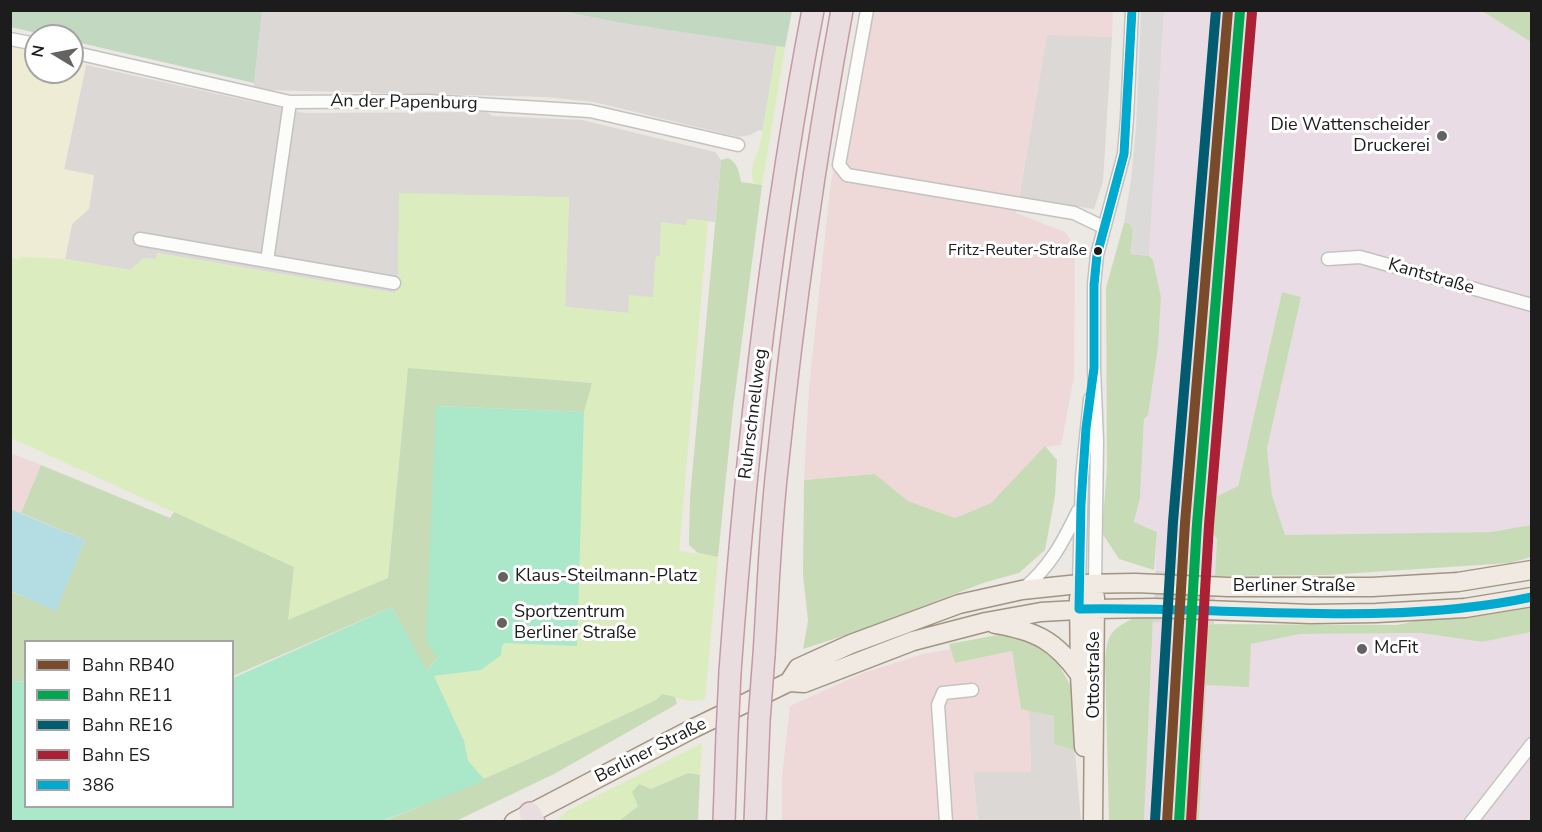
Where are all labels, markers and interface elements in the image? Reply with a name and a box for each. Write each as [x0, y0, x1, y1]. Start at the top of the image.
north arrow [24, 24, 84, 84]
text: N [26, 43, 50, 59]
street label: An der Papenburg [330, 91, 478, 115]
place label: Die Wattenscheider Druckerei [1270, 115, 1430, 158]
marker: Die Wattenscheider Druckerei [1435, 129, 1449, 143]
place label: Fritz-Reuter-Straße [948, 241, 1087, 261]
marker: Fritz-Reuter-Straße [1092, 245, 1104, 257]
street label: Kantstraße [1385, 254, 1477, 300]
street label: Ruhrschnellweg [735, 348, 773, 480]
place label: Klaus-Steilmann-Platz [515, 566, 697, 588]
marker: Klaus-Steilmann-Platz [496, 570, 510, 584]
street label: Berliner Straße [1233, 576, 1355, 598]
place label: Sportzentrum Berliner Straße [514, 602, 636, 644]
marker: Sportzentrum Berliner Straße [495, 616, 509, 630]
street label: Ottostraße [1084, 631, 1106, 719]
place label: McFit [1374, 638, 1418, 660]
legend [24, 640, 234, 808]
marker: McFit [1355, 642, 1369, 656]
text: Bahn RB40 [82, 653, 175, 677]
text: Bahn RE11 [82, 683, 173, 707]
text: Bahn RE16 [82, 713, 173, 737]
street label: Berliner Straße [592, 714, 710, 788]
text: Bahn ES [82, 743, 150, 767]
text: 386 [82, 773, 114, 797]

